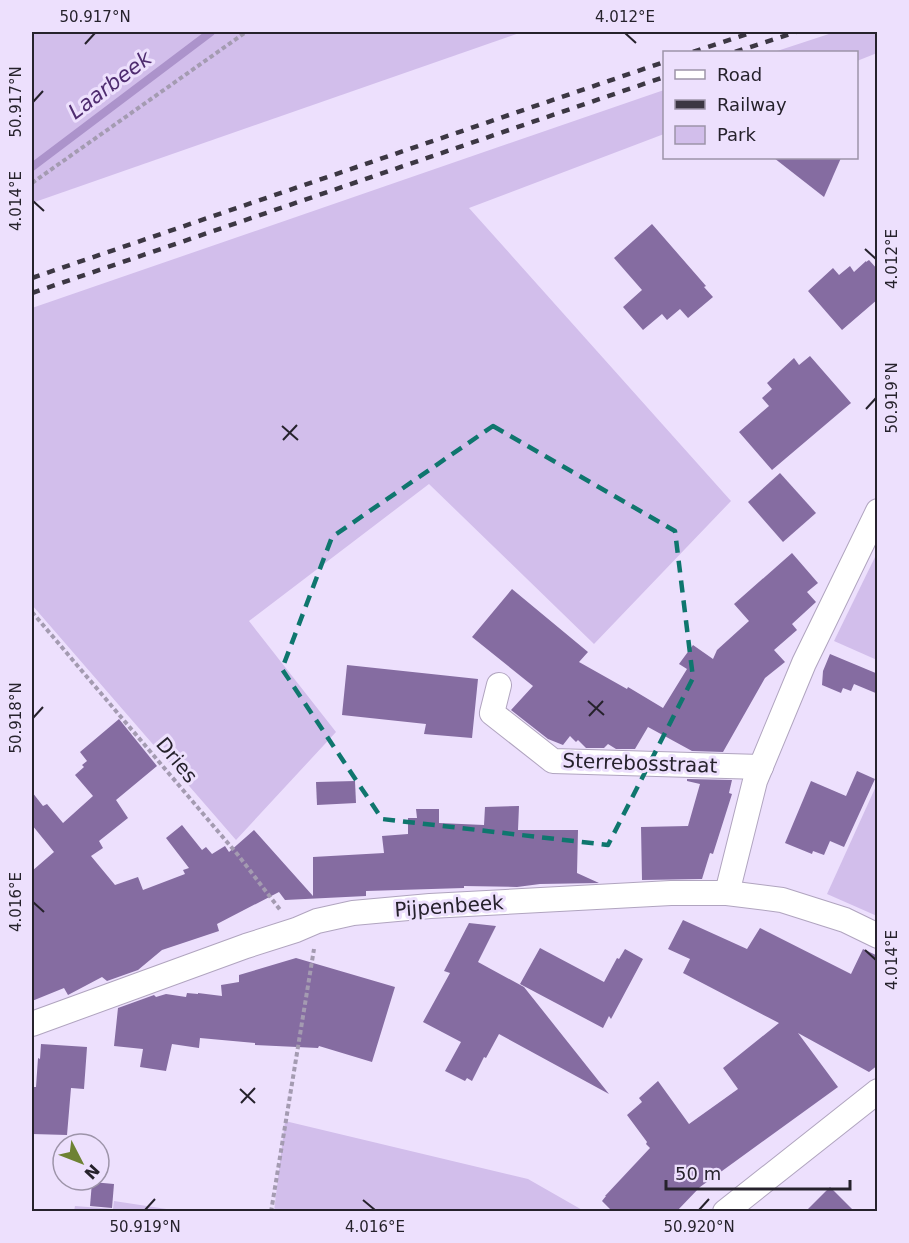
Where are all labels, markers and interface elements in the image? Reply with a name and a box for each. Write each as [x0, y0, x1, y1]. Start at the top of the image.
text: 50.917°N [59, 8, 131, 26]
text: 4.012°E [595, 8, 655, 26]
water label: Laarbeek [64, 46, 157, 124]
legend [663, 51, 858, 159]
text: Road [717, 64, 762, 85]
text: 50.917°N [7, 66, 25, 138]
text: Railway [717, 94, 787, 115]
text: Park [717, 124, 756, 145]
text: 4.014°E [7, 171, 25, 231]
text: 4.012°E [883, 229, 901, 289]
text: 50.919°N [883, 362, 901, 434]
text: 50.918°N [7, 682, 25, 754]
street label: Dries [151, 732, 203, 788]
street label: Sterrebosstraat [562, 748, 718, 778]
text: 4.016°E [7, 872, 25, 932]
street label: Pijpenbeek [394, 890, 505, 922]
text: 4.014°E [883, 930, 901, 990]
north arrow [51, 1132, 111, 1192]
scale bar [666, 1153, 850, 1191]
text: N [80, 1160, 103, 1183]
text: 50 m [675, 1163, 721, 1184]
text: 50.919°N [109, 1218, 181, 1236]
text: 4.016°E [345, 1218, 405, 1236]
text: 50.920°N [663, 1218, 735, 1236]

